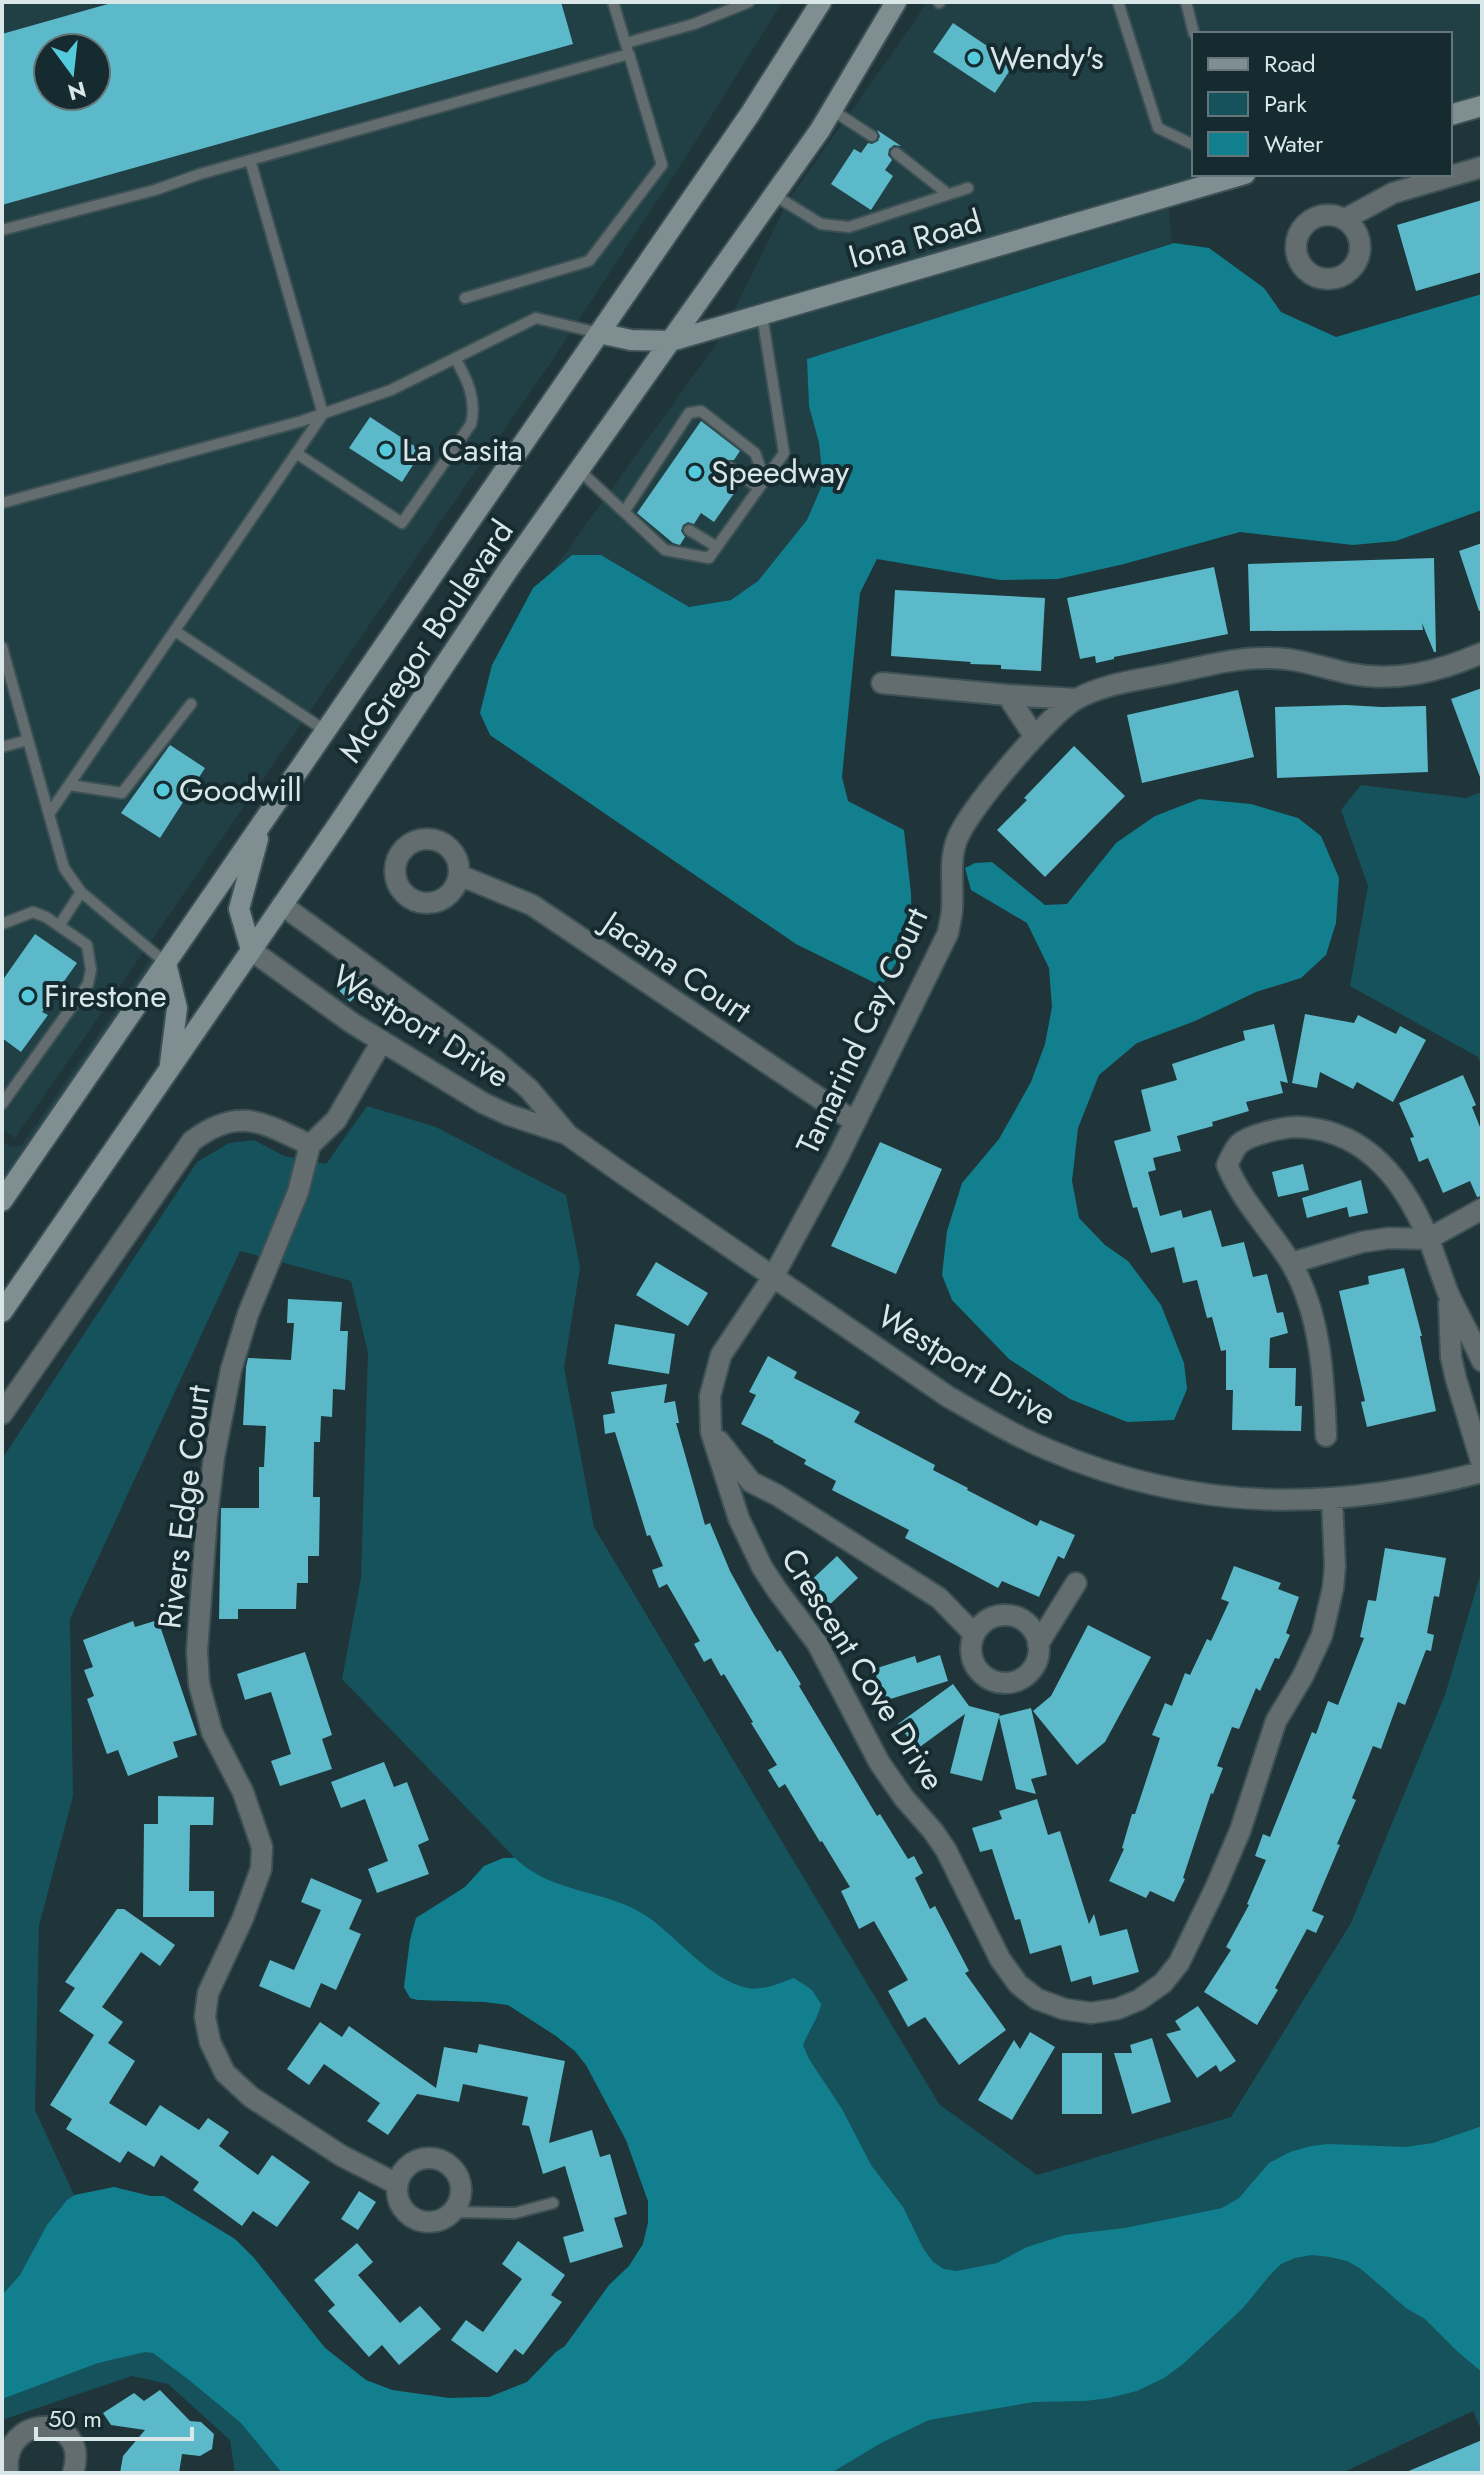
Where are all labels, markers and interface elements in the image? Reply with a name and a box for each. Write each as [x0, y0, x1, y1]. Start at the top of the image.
north arrow [32, 32, 112, 112]
legend [1192, 32, 1452, 176]
place label: Wendy's [990, 35, 1104, 81]
text: Road [1264, 46, 1316, 81]
marker: Wendy's [965, 49, 983, 67]
text: N [65, 74, 90, 109]
text: Park [1264, 86, 1307, 121]
text: Water [1264, 126, 1324, 161]
street label: Iona Road [843, 198, 987, 280]
place label: La Casita [402, 427, 523, 473]
marker: La Casita [377, 441, 395, 459]
place label: Speedway [711, 449, 850, 495]
marker: Speedway [686, 463, 704, 481]
street label: McGregor Boulevard [328, 511, 524, 771]
place label: Goodwill [179, 767, 302, 813]
marker: Goodwill [154, 781, 172, 799]
street label: Jacana Court [590, 898, 761, 1034]
street label: Tamarind Cay Court [785, 900, 939, 1162]
street label: Westport Drive [323, 953, 519, 1099]
place label: Firestone [44, 973, 167, 1019]
marker: Firestone [19, 987, 37, 1005]
street label: Westport Drive [869, 1293, 1065, 1437]
street label: Rivers Edge Court [146, 1382, 222, 1631]
street label: Crescent Cove Drive [770, 1539, 956, 1799]
scale bar [36, 2391, 192, 2441]
text: 50 m [48, 2401, 102, 2436]

